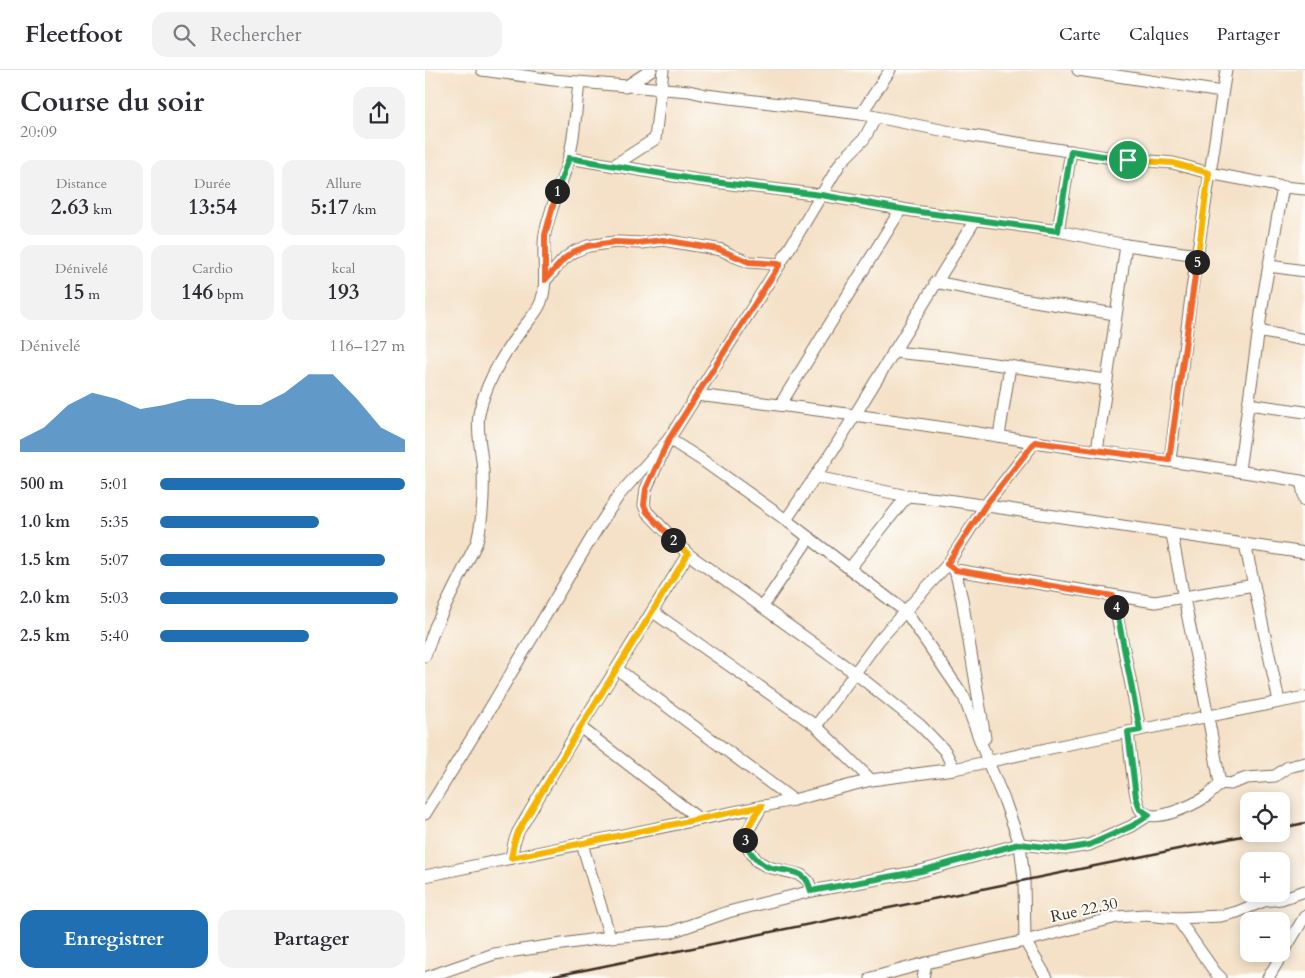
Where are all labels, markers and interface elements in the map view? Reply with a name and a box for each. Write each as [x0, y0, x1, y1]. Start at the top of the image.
search box [152, 12, 502, 57]
text: Fleetfoot [25, 18, 122, 51]
icon: search [170, 21, 198, 49]
text: Rechercher [210, 22, 301, 48]
text: Carte [1059, 22, 1101, 47]
text: Calques [1129, 22, 1189, 47]
text: Partager [1217, 22, 1280, 47]
text: Course du soir [20, 83, 204, 121]
button: share [353, 87, 405, 139]
text: 20:09 [20, 121, 57, 143]
pin [1107, 139, 1149, 181]
icon: arrive [1114, 146, 1142, 174]
text: Distance [56, 174, 107, 193]
text: Durée [194, 174, 231, 193]
text: Allure [325, 174, 362, 193]
pin: 1 [545, 178, 569, 204]
text: 1 [554, 182, 561, 201]
text: 2.63 [51, 193, 89, 222]
text: 13:54 [188, 193, 237, 222]
text: 5:17 [310, 193, 349, 222]
text: km [89, 200, 112, 219]
text: /km [349, 200, 377, 219]
pin: 5 [1185, 250, 1209, 274]
text: 5 [1194, 253, 1201, 272]
text: Dénivelé [55, 259, 108, 278]
text: Cardio [192, 259, 233, 278]
text: kcal [332, 259, 355, 278]
text: 15 [63, 278, 84, 307]
text: 146 [181, 278, 213, 307]
text: 193 [327, 278, 360, 307]
text: m [84, 285, 100, 304]
text: bpm [213, 285, 244, 304]
text: Dénivelé [20, 335, 81, 357]
text: 116–127 m [329, 335, 405, 357]
text: 500 m [20, 473, 64, 495]
text: 5:01 [100, 473, 129, 495]
text: 1.0 km [20, 511, 70, 533]
text: 5:35 [100, 511, 129, 533]
pin: 2 [661, 528, 685, 552]
text: 2 [670, 531, 677, 550]
text: 1.5 km [20, 549, 70, 571]
text: 5:07 [100, 549, 129, 571]
text: 2.0 km [20, 587, 70, 609]
text: 5:03 [100, 587, 129, 609]
pin: 4 [1103, 594, 1129, 620]
text: 4 [1113, 598, 1120, 617]
text: 2.5 km [20, 625, 70, 647]
text: 5:40 [100, 625, 129, 647]
map controls [1240, 792, 1290, 962]
button: locate [1240, 792, 1290, 842]
pin: 3 [733, 828, 757, 852]
text: 3 [742, 831, 749, 850]
button: + [1240, 852, 1290, 902]
street label: Rue 22.30 [1049, 892, 1120, 928]
button: Enregistrer [20, 910, 208, 968]
button: Partager [218, 910, 405, 968]
button: − [1240, 912, 1290, 962]

